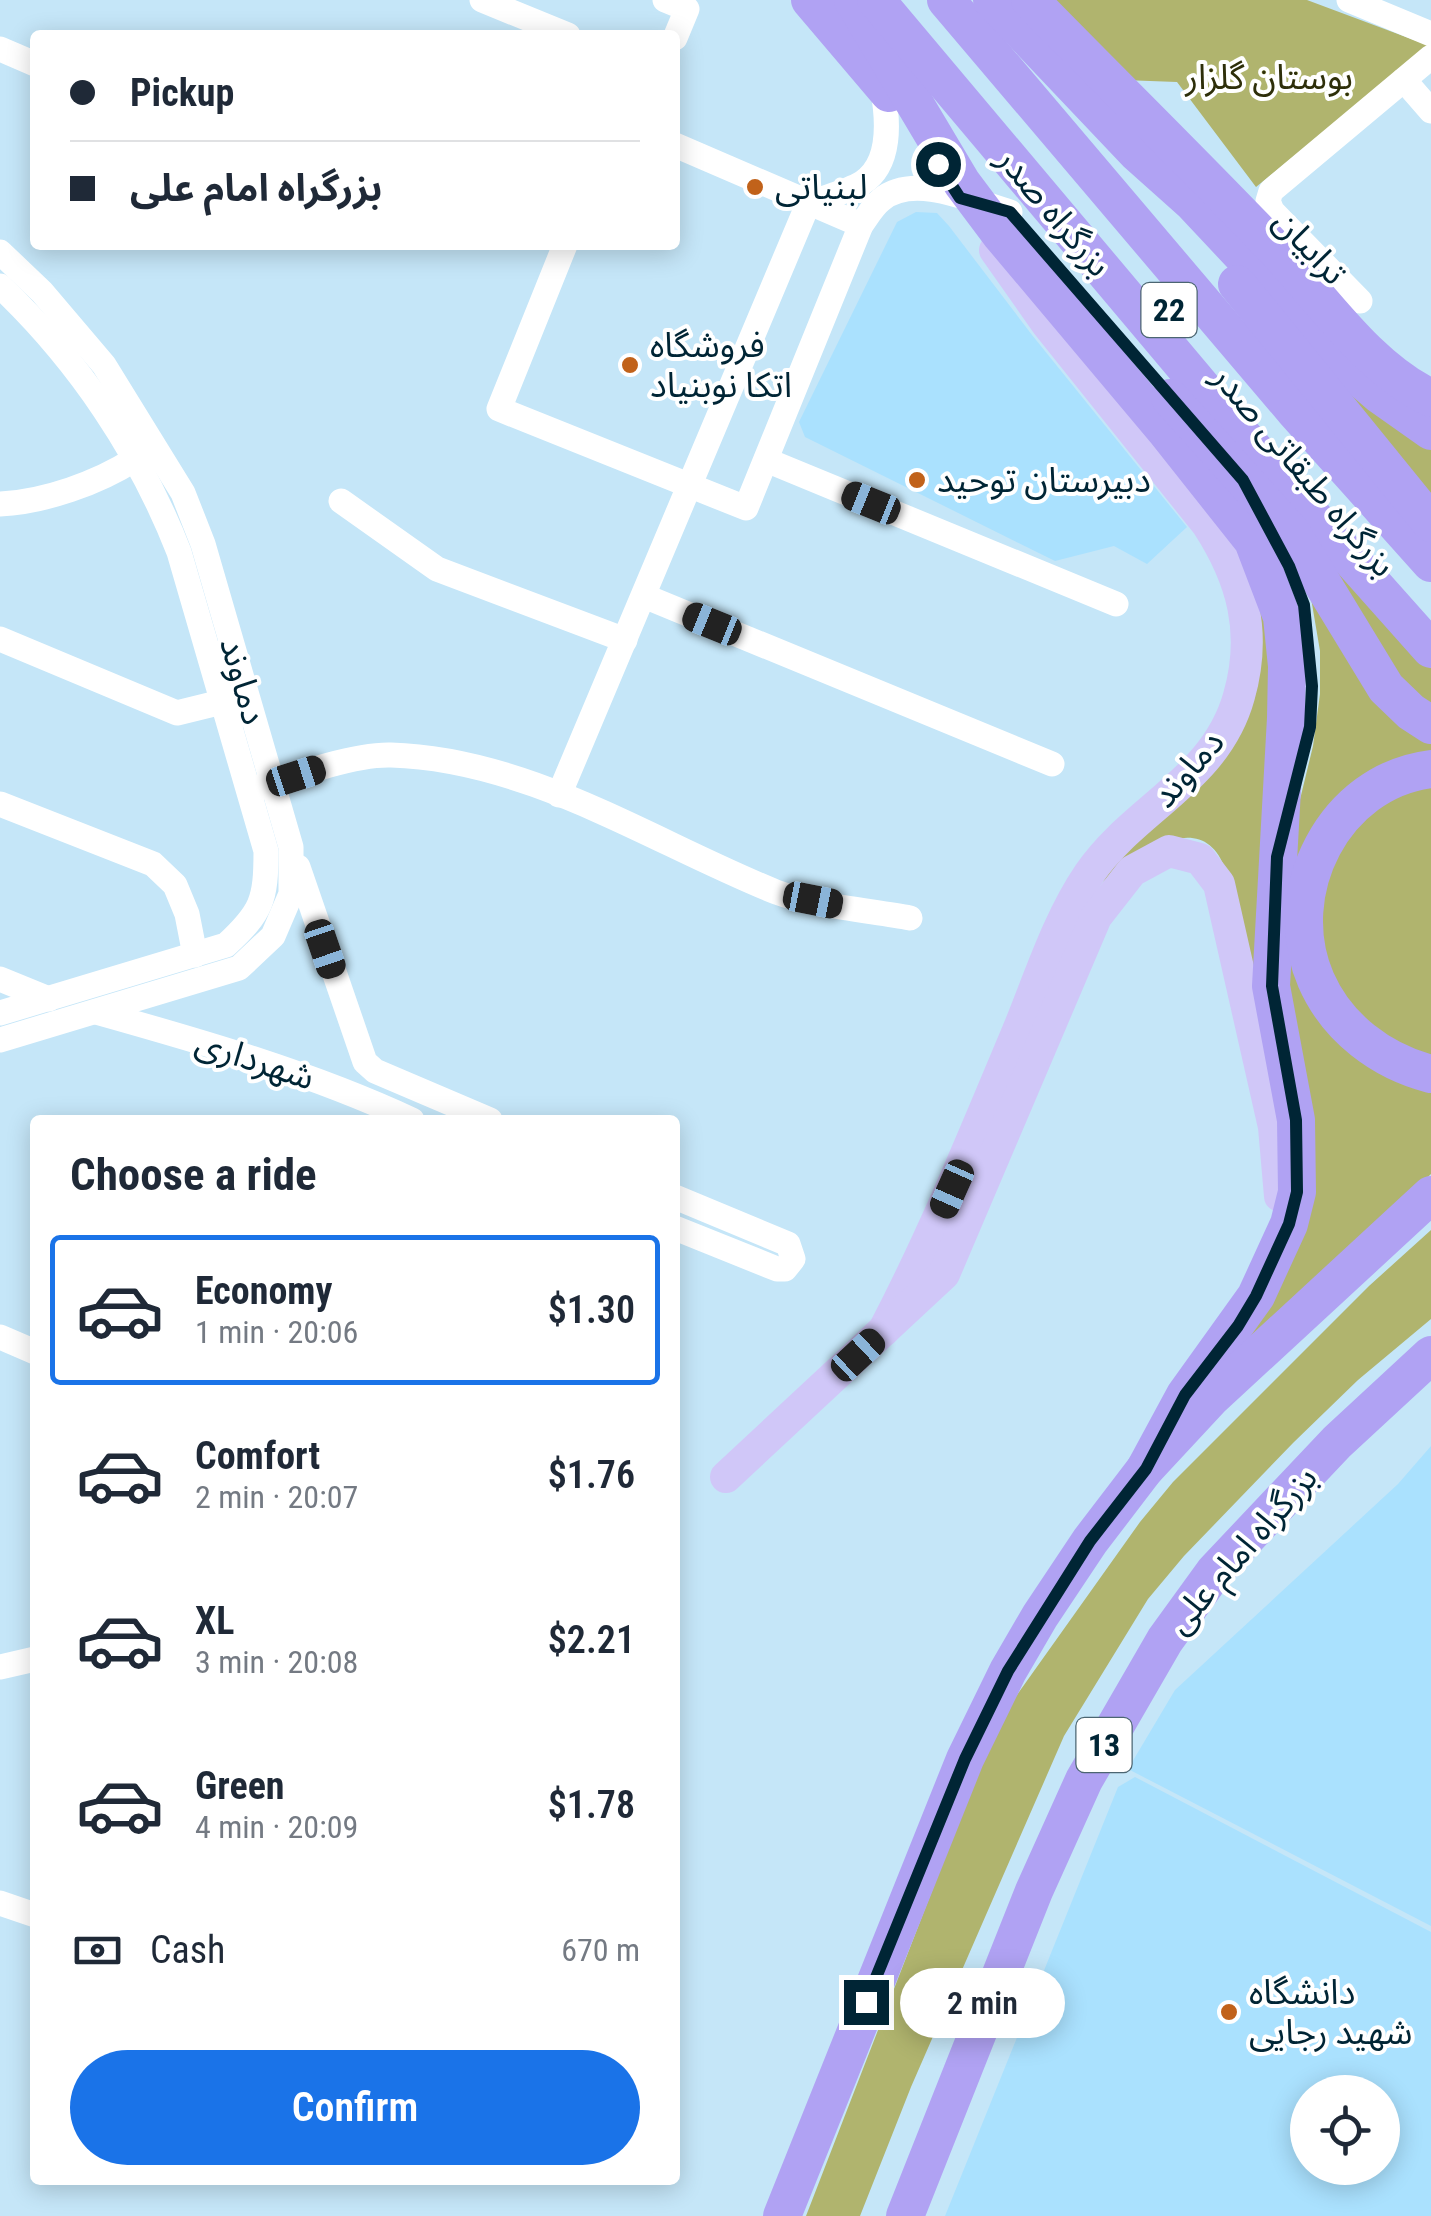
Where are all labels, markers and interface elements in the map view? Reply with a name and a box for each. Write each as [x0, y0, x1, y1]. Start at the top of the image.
park label: بوستان گلزار [1184, 57, 1353, 98]
text: Pickup [130, 71, 234, 115]
street label: بزرگراه صدر [988, 138, 1120, 285]
route start [916, 142, 961, 187]
text: بزرگراه امام علی [130, 166, 382, 210]
place label: لبنیاتی [775, 167, 868, 208]
marker: لبنیاتی [744, 176, 766, 198]
street label: ترابیان [1265, 201, 1355, 293]
road number: 22 [1142, 283, 1196, 337]
place label: فروشگاه اتکا نوبنیاد [650, 325, 792, 406]
marker: فروشگاه اتکا نوبنیاد [619, 354, 641, 376]
street label: بزرگراه طبقاتی صدر [1203, 356, 1404, 585]
place label: دبیرستان توحید [937, 460, 1151, 501]
marker: دبیرستان توحید [906, 469, 928, 491]
car [838, 478, 904, 528]
car [679, 599, 745, 649]
street label: دماوند [211, 633, 275, 729]
street label: دماوند [1143, 722, 1233, 816]
car [263, 752, 329, 800]
car [781, 880, 845, 920]
car [301, 916, 349, 982]
street label: شهرداری [190, 1022, 320, 1098]
text: Choose a ride [70, 1148, 317, 1201]
car [926, 1155, 978, 1223]
icon: car [75, 1265, 165, 1355]
text: Economy [195, 1269, 332, 1313]
text: $1.30 [548, 1288, 635, 1332]
text: 1 min · 20:06 [195, 1313, 358, 1351]
car [826, 1324, 890, 1386]
icon: car [75, 1430, 165, 1520]
text: Comfort [195, 1434, 320, 1478]
text: $1.76 [548, 1453, 635, 1497]
street label: بزرگراه امام علی [1158, 1458, 1330, 1645]
text: 2 min · 20:07 [195, 1478, 358, 1516]
icon: car [75, 1595, 165, 1685]
text: XL [195, 1599, 234, 1643]
text: $2.21 [548, 1618, 635, 1662]
text: 3 min · 20:08 [195, 1643, 358, 1681]
road number: 13 [1076, 1718, 1132, 1772]
icon: car [75, 1760, 165, 1850]
text: Green [195, 1764, 285, 1808]
text: $1.78 [548, 1783, 635, 1827]
text: 4 min · 20:09 [195, 1808, 358, 1846]
icon: cash [70, 1923, 125, 1978]
text: Cash [150, 1928, 225, 1972]
text: 670 m [561, 1931, 640, 1969]
callout: 2 min [901, 1967, 1066, 2037]
place label: دانشگاه شهید رجایی [1249, 1972, 1412, 2053]
route end [844, 1980, 889, 2025]
text: 2 min [947, 1984, 1018, 2022]
marker: دانشگاه شهید رجایی [1218, 2001, 1240, 2023]
button: Confirm [70, 2050, 640, 2165]
map controls [1290, 2075, 1400, 2185]
button: locate [1290, 2075, 1400, 2185]

